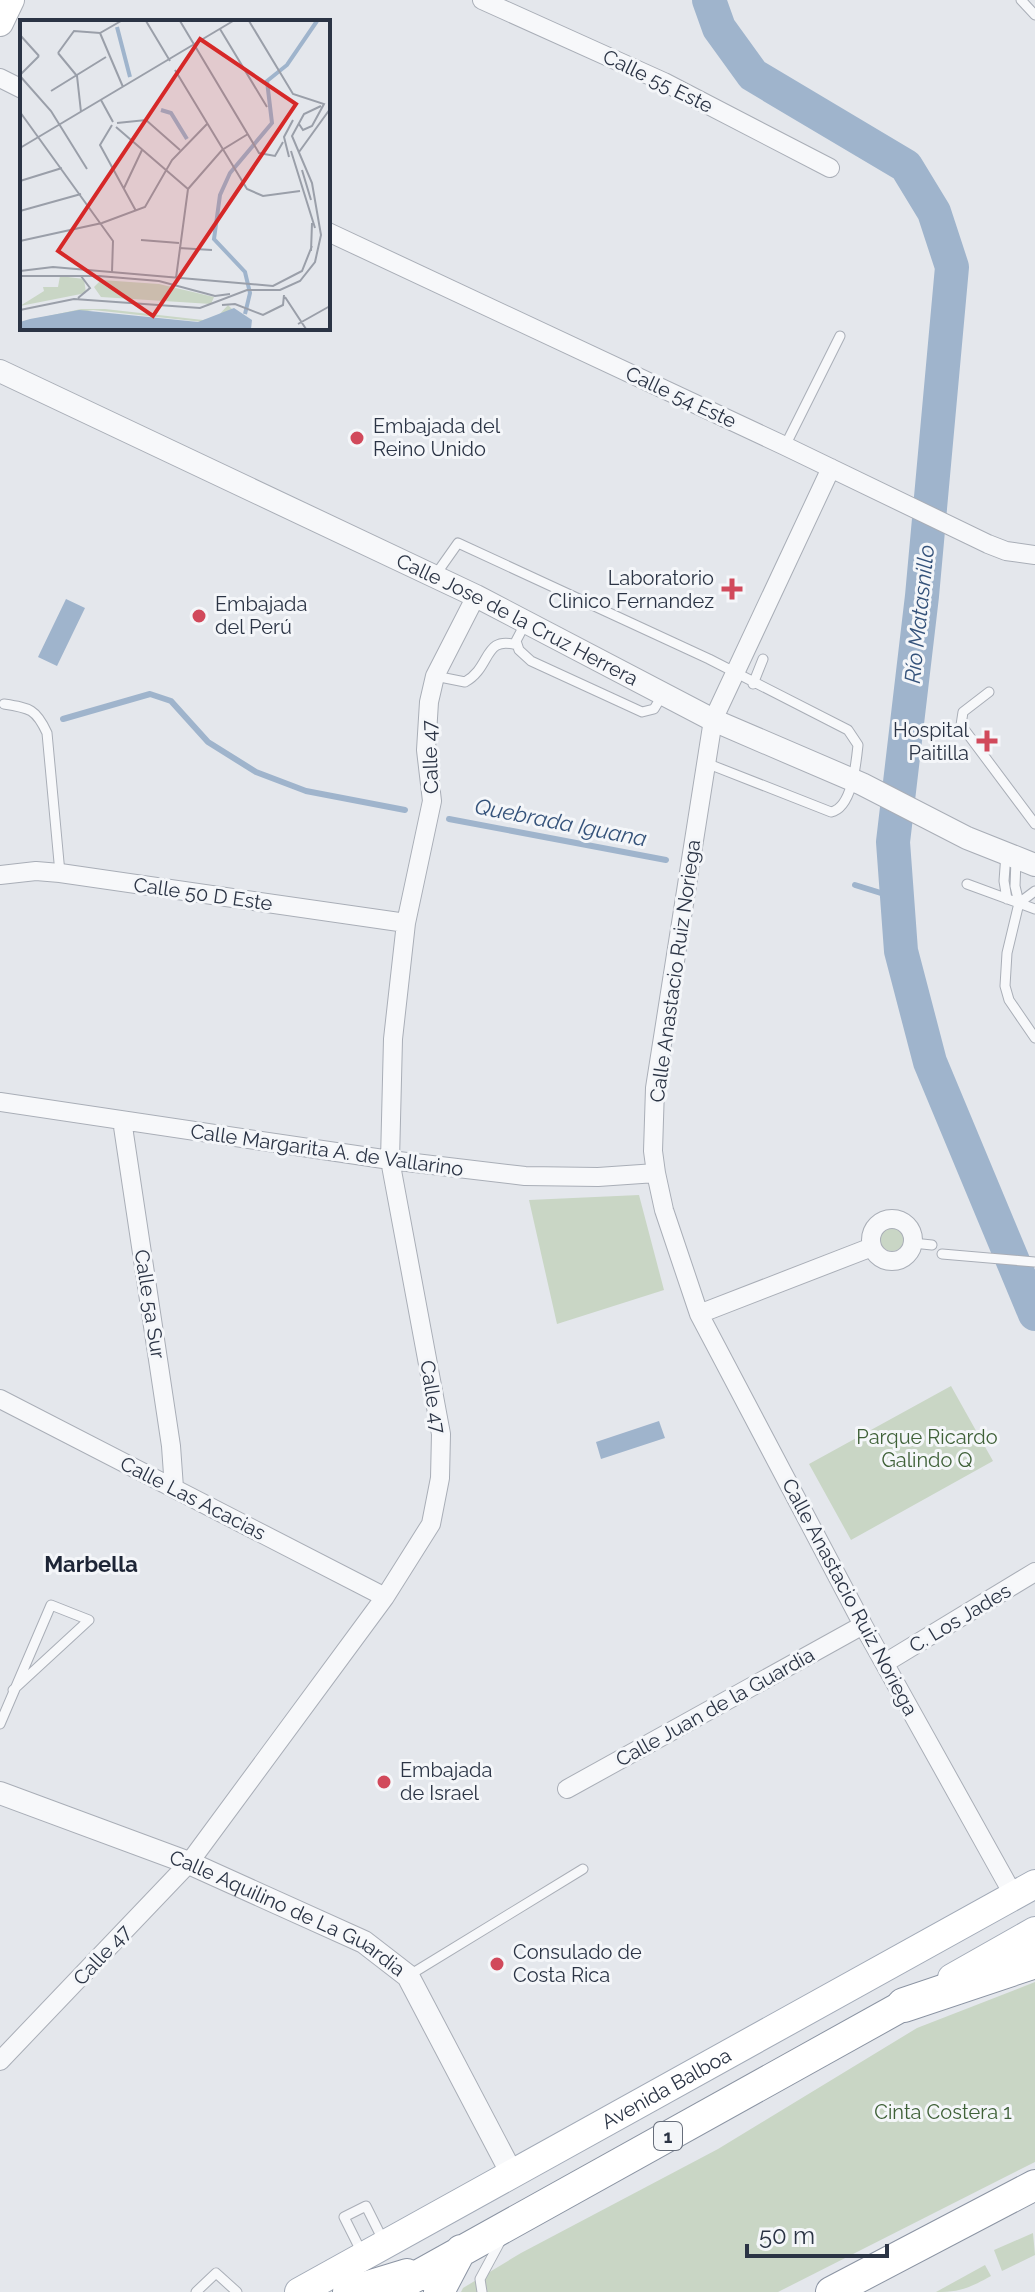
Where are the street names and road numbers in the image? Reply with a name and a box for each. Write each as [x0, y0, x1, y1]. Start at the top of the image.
street label: Calle 55 Este [599, 44, 717, 118]
street label: Calle 54 Este [622, 361, 740, 433]
street label: Calle Jose de la Cruz Herrera [393, 548, 642, 691]
street label: Calle 47 [417, 719, 443, 794]
street label: Calle Anastacio Ruiz Noriega [645, 838, 705, 1104]
street label: Calle 50 D Este [132, 872, 274, 916]
street label: Calle Margarita A. de Vallarino [189, 1119, 465, 1181]
street label: Calle 5a Sur [130, 1248, 170, 1360]
street label: Calle 47 [415, 1359, 451, 1436]
street label: Calle Las Acacias [116, 1451, 270, 1545]
street label: Calle Anastacio Ruiz Noriega [777, 1474, 923, 1720]
street label: C. Los Jades [905, 1578, 1015, 1658]
street label: Calle Juan de la Guardia [612, 1642, 818, 1772]
street label: Calle Aquilino de La Guardia [166, 1845, 410, 1981]
street label: Calle 47 [68, 1920, 136, 1990]
street label: Avenida Balboa [597, 2043, 735, 2134]
road number: 1 [654, 2122, 682, 2150]

